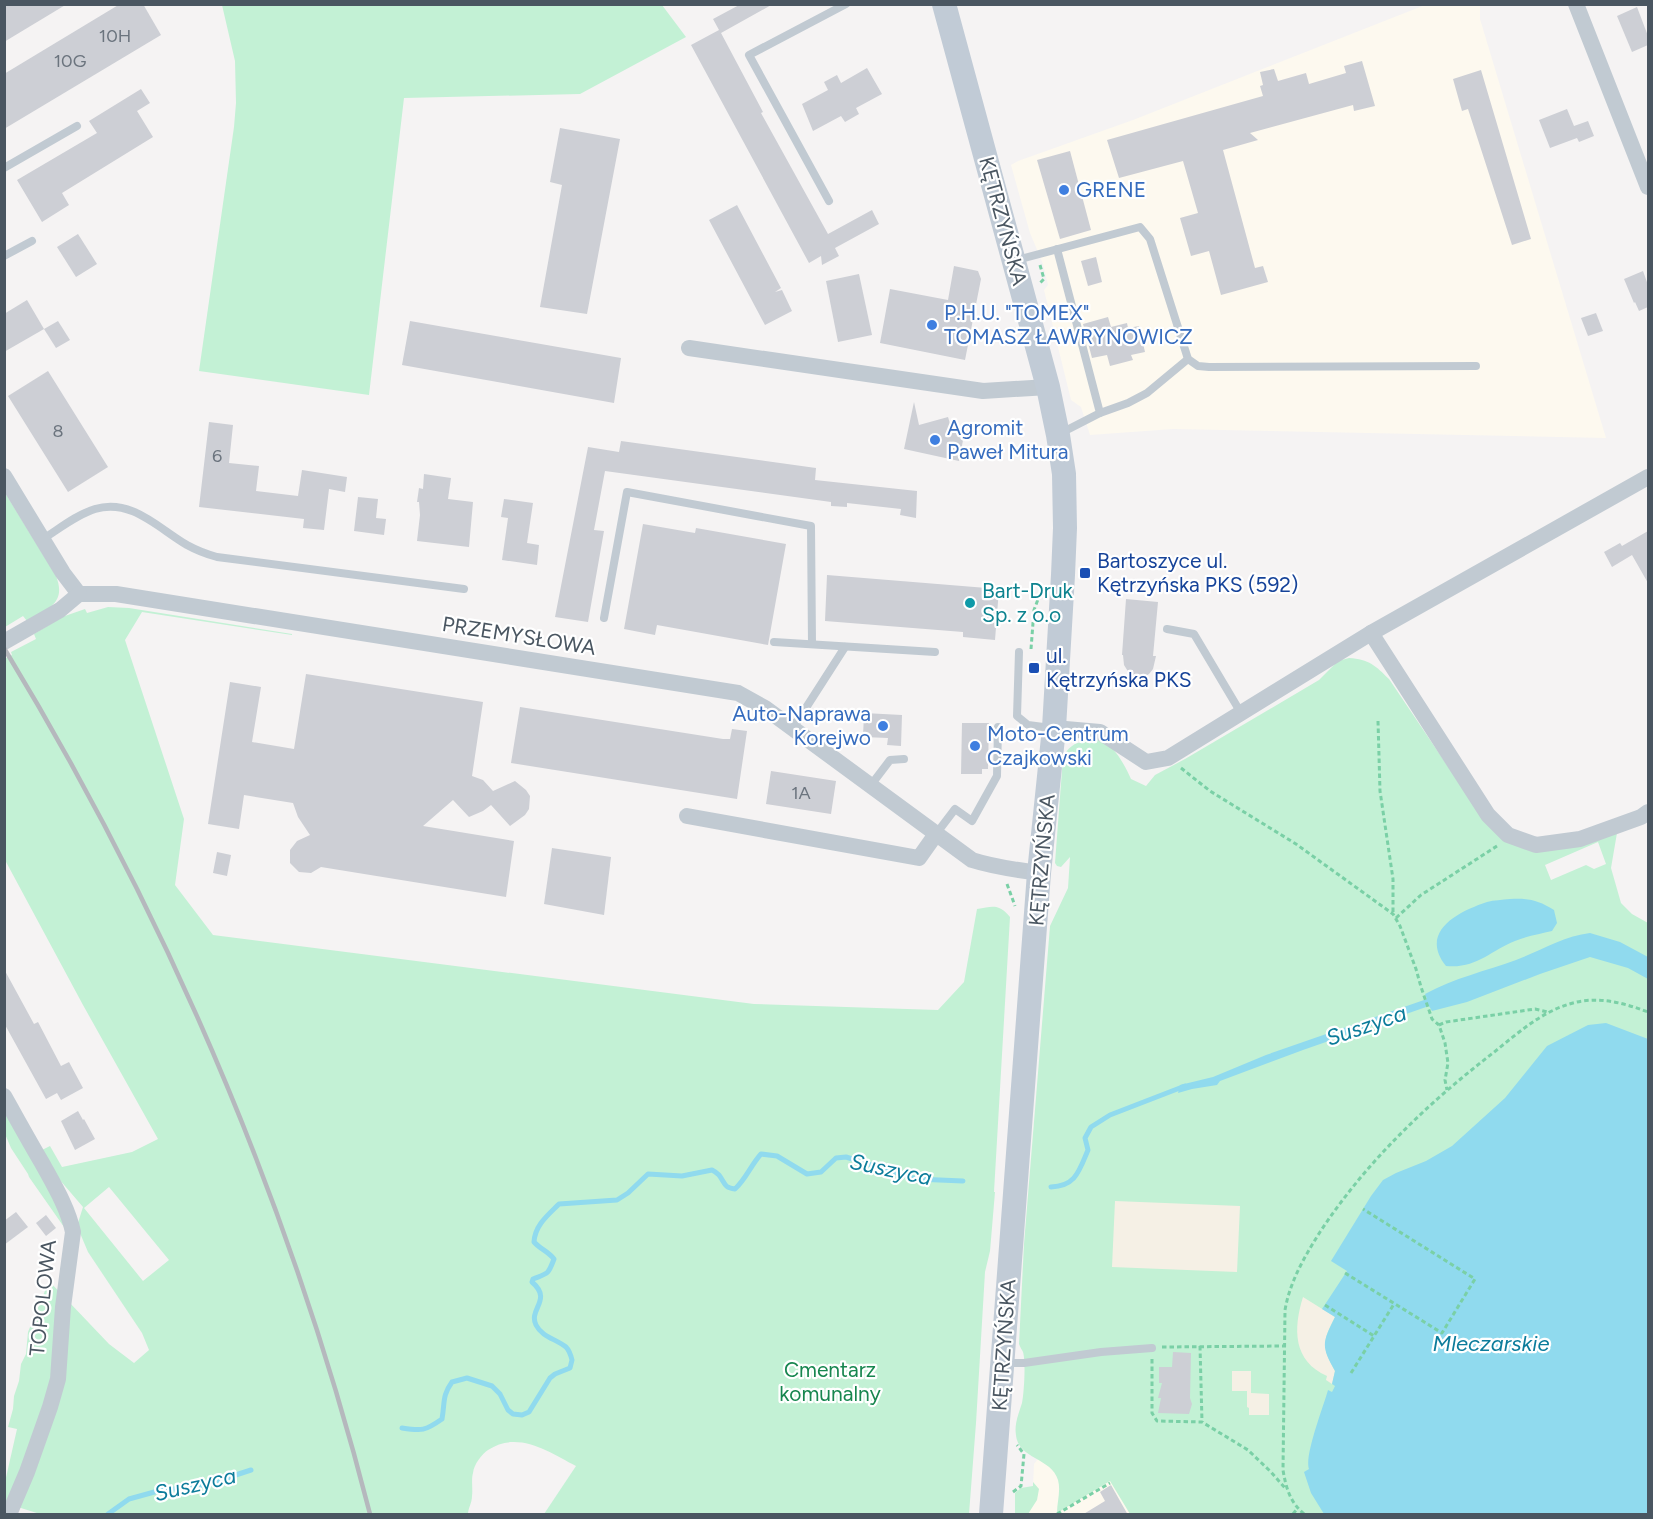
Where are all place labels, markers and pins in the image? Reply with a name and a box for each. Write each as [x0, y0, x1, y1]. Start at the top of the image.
place label: GRENE [1076, 177, 1146, 202]
marker: GRENE [1057, 183, 1071, 197]
place label: P.H.U. "TOMEX" TOMASZ ŁAWRYNOWICZ [944, 300, 1193, 349]
marker: P.H.U. "TOMEX" TOMASZ ŁAWRYNOWICZ [925, 318, 939, 332]
place label: Agromit Paweł Mitura [947, 415, 1068, 464]
marker: Agromit Paweł Mitura [928, 433, 942, 447]
place label: Bartoszyce ul. Kętrzyńska PKS (592) [1097, 548, 1298, 597]
marker: Bartoszyce ul. Kętrzyńska PKS (592) [1078, 566, 1092, 580]
place label: Bart-Druk Sp. z o.o [982, 578, 1074, 627]
marker: Bart-Druk Sp. z o.o [963, 596, 977, 610]
place label: ul. Kętrzyńska PKS [1046, 643, 1192, 692]
marker: ul. Kętrzyńska PKS [1027, 661, 1041, 675]
place label: Auto-Naprawa Korejwo [732, 701, 871, 750]
marker: Auto-Naprawa Korejwo [876, 719, 890, 733]
place label: Moto-Centrum Czajkowski [987, 721, 1129, 770]
marker: Moto-Centrum Czajkowski [968, 739, 982, 753]

